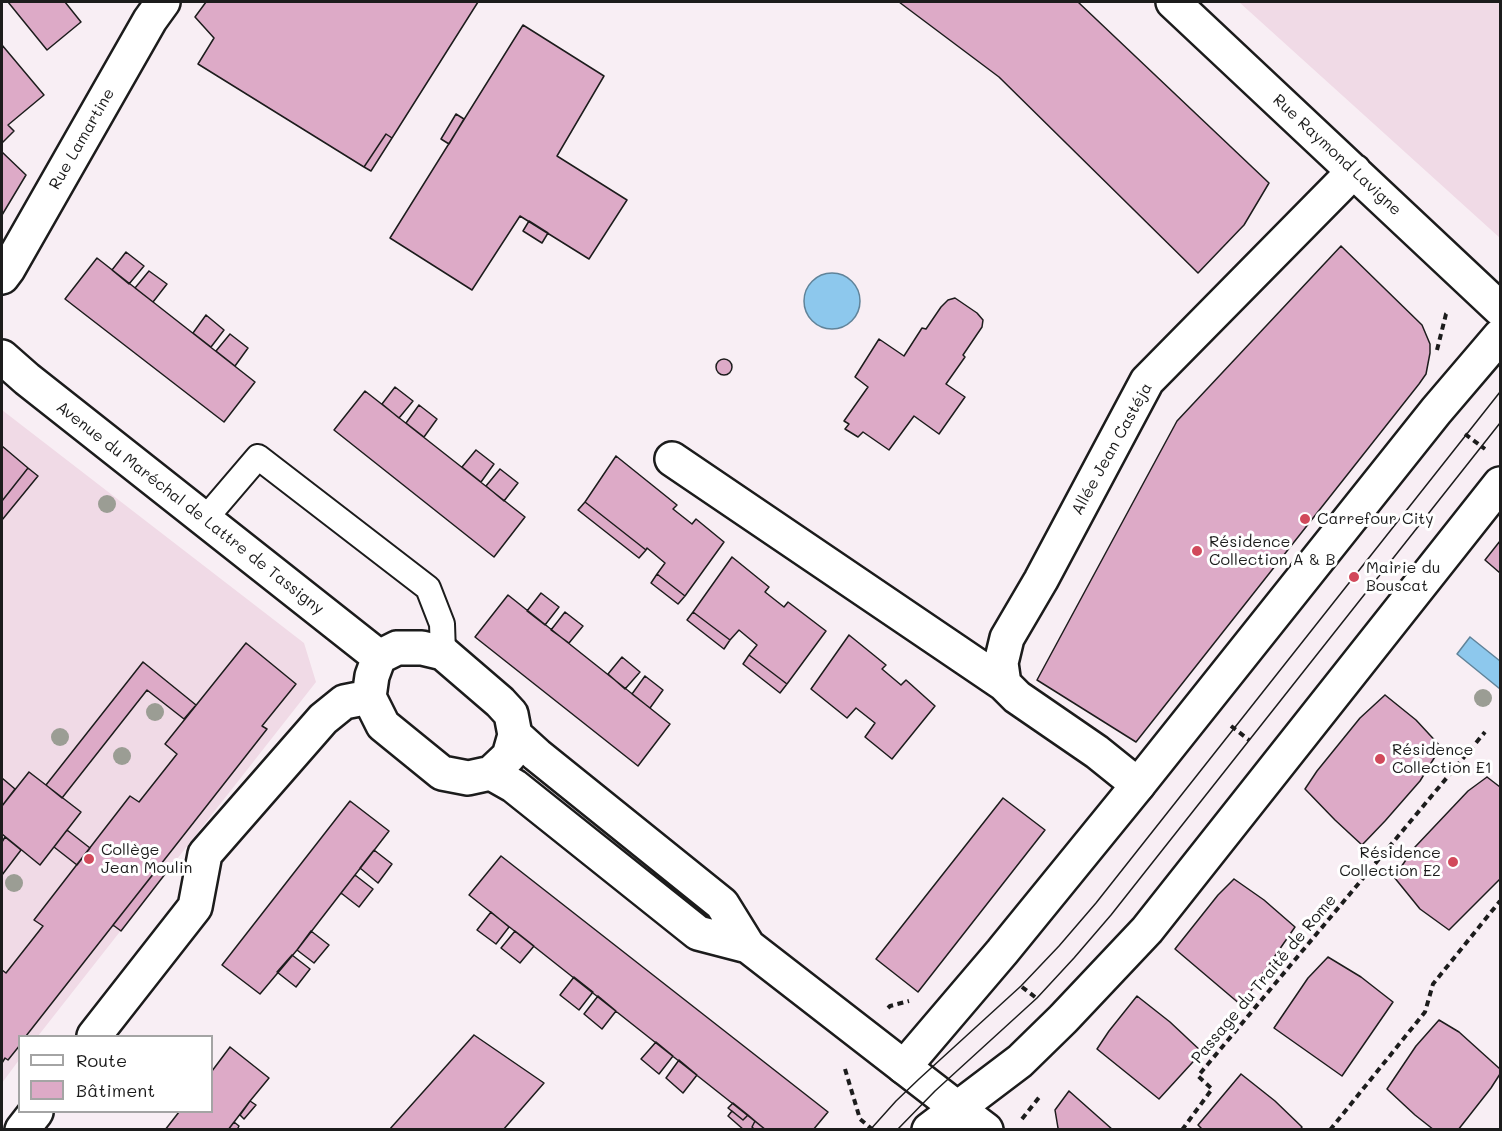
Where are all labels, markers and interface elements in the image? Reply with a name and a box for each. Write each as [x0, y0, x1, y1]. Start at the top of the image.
street label: Rue Lamartine [45, 85, 119, 193]
street label: Rue Raymond Lavigne [1269, 90, 1405, 220]
street label: Allée Jean Castéja [1068, 380, 1156, 518]
street label: Avenue du Maréchal de Lattre de Tassigny [52, 398, 328, 618]
place label: Carrefour City [1317, 509, 1434, 529]
marker: Carrefour City [1298, 512, 1312, 526]
place label: Résidence Collection A & B [1209, 532, 1335, 570]
marker: Résidence Collection A & B [1190, 544, 1204, 558]
place label: Mairie du Bouscat [1366, 558, 1440, 596]
marker: Mairie du Bouscat [1347, 570, 1361, 584]
place label: Résidence Collection E1 [1392, 740, 1492, 778]
marker: Résidence Collection E1 [1373, 752, 1387, 766]
place label: Collège Jean Moulin [101, 840, 192, 878]
place label: Résidence Collection E2 [1339, 843, 1441, 881]
marker: Collège Jean Moulin [82, 852, 96, 866]
marker: Résidence Collection E2 [1446, 855, 1460, 869]
street label: Passage du Traité de Rome [1188, 890, 1340, 1068]
legend [18, 1035, 213, 1113]
text: Route [76, 1048, 127, 1072]
text: Bâtiment [76, 1078, 155, 1102]

